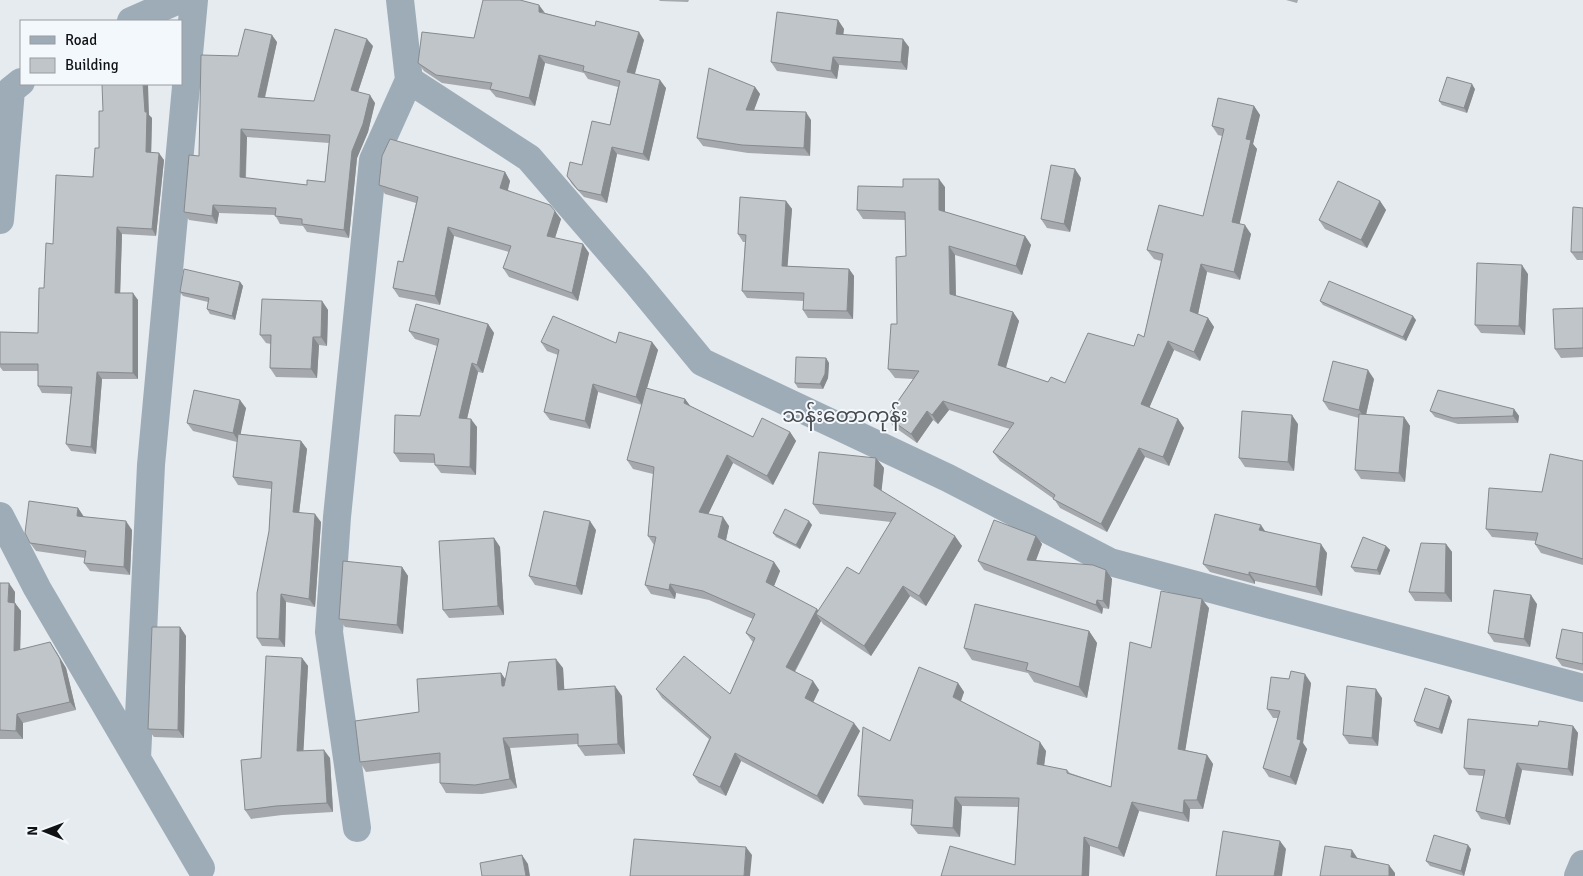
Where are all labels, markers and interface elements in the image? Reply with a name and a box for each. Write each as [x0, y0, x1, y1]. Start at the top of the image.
legend [20, 20, 182, 85]
text: Road [65, 31, 97, 49]
text: Building [65, 56, 119, 74]
district label: သန်းတောကုန်း [782, 401, 908, 432]
north arrow [20, 806, 70, 856]
text: N [24, 826, 41, 836]

